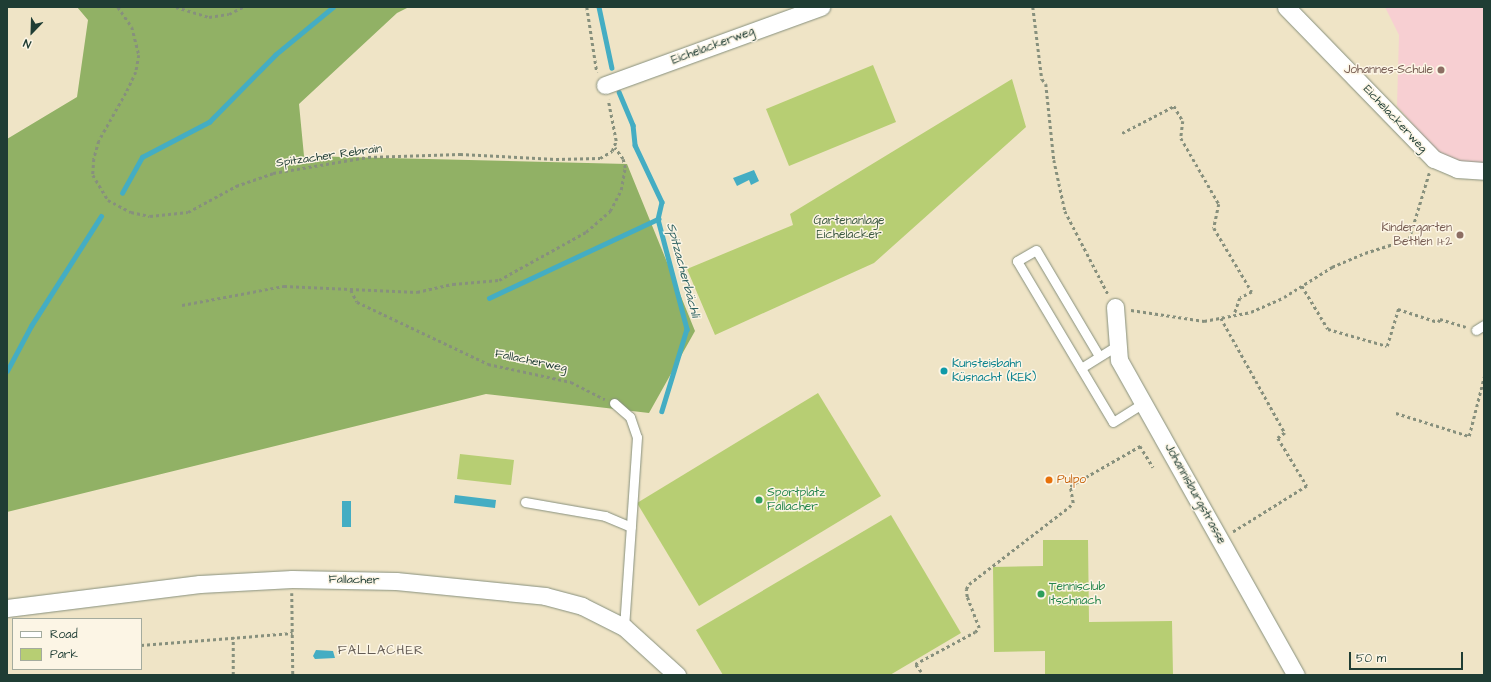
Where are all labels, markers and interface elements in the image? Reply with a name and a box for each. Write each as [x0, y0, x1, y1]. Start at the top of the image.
north arrow [12, 12, 52, 52]
street label: Eichelackerweg [669, 24, 757, 68]
text: N [21, 35, 33, 52]
place label: Johannes-Schule [1344, 63, 1433, 77]
marker: Johannes-Schule [1436, 65, 1446, 75]
street label: Eichelackerweg [1360, 82, 1430, 156]
street label: Spitzacher Rebrain [275, 141, 383, 171]
park label: Gartenanlage Eichelacker [813, 214, 885, 242]
water label: Spitzacherbächli [663, 221, 703, 319]
place label: Kindergarten Bettlen 1+2 [1381, 221, 1452, 249]
marker: Kindergarten Bettlen 1+2 [1455, 230, 1465, 240]
street label: Fallacherweg [494, 346, 568, 376]
place label: Kunsteisbahn Küsnacht (KEK) [952, 357, 1036, 385]
marker: Kunsteisbahn Küsnacht (KEK) [939, 366, 949, 376]
street label: Johannisburgstrasse [1161, 441, 1229, 547]
place label: Pulpo [1057, 473, 1086, 487]
marker: Pulpo [1044, 475, 1054, 485]
place label: Sportplatz Fallacher [767, 486, 825, 514]
marker: Sportplatz Fallacher [754, 495, 764, 505]
street label: Fallacher [328, 572, 380, 588]
place label: Tennisclub Itschnach [1049, 580, 1105, 608]
marker: Tennisclub Itschnach [1036, 589, 1046, 599]
legend [12, 618, 142, 670]
text: Road [50, 626, 78, 643]
district label: FALLACHER [338, 642, 424, 658]
scale bar [1351, 644, 1465, 670]
text: Park [50, 646, 78, 663]
text: 50 m [1356, 650, 1386, 667]

